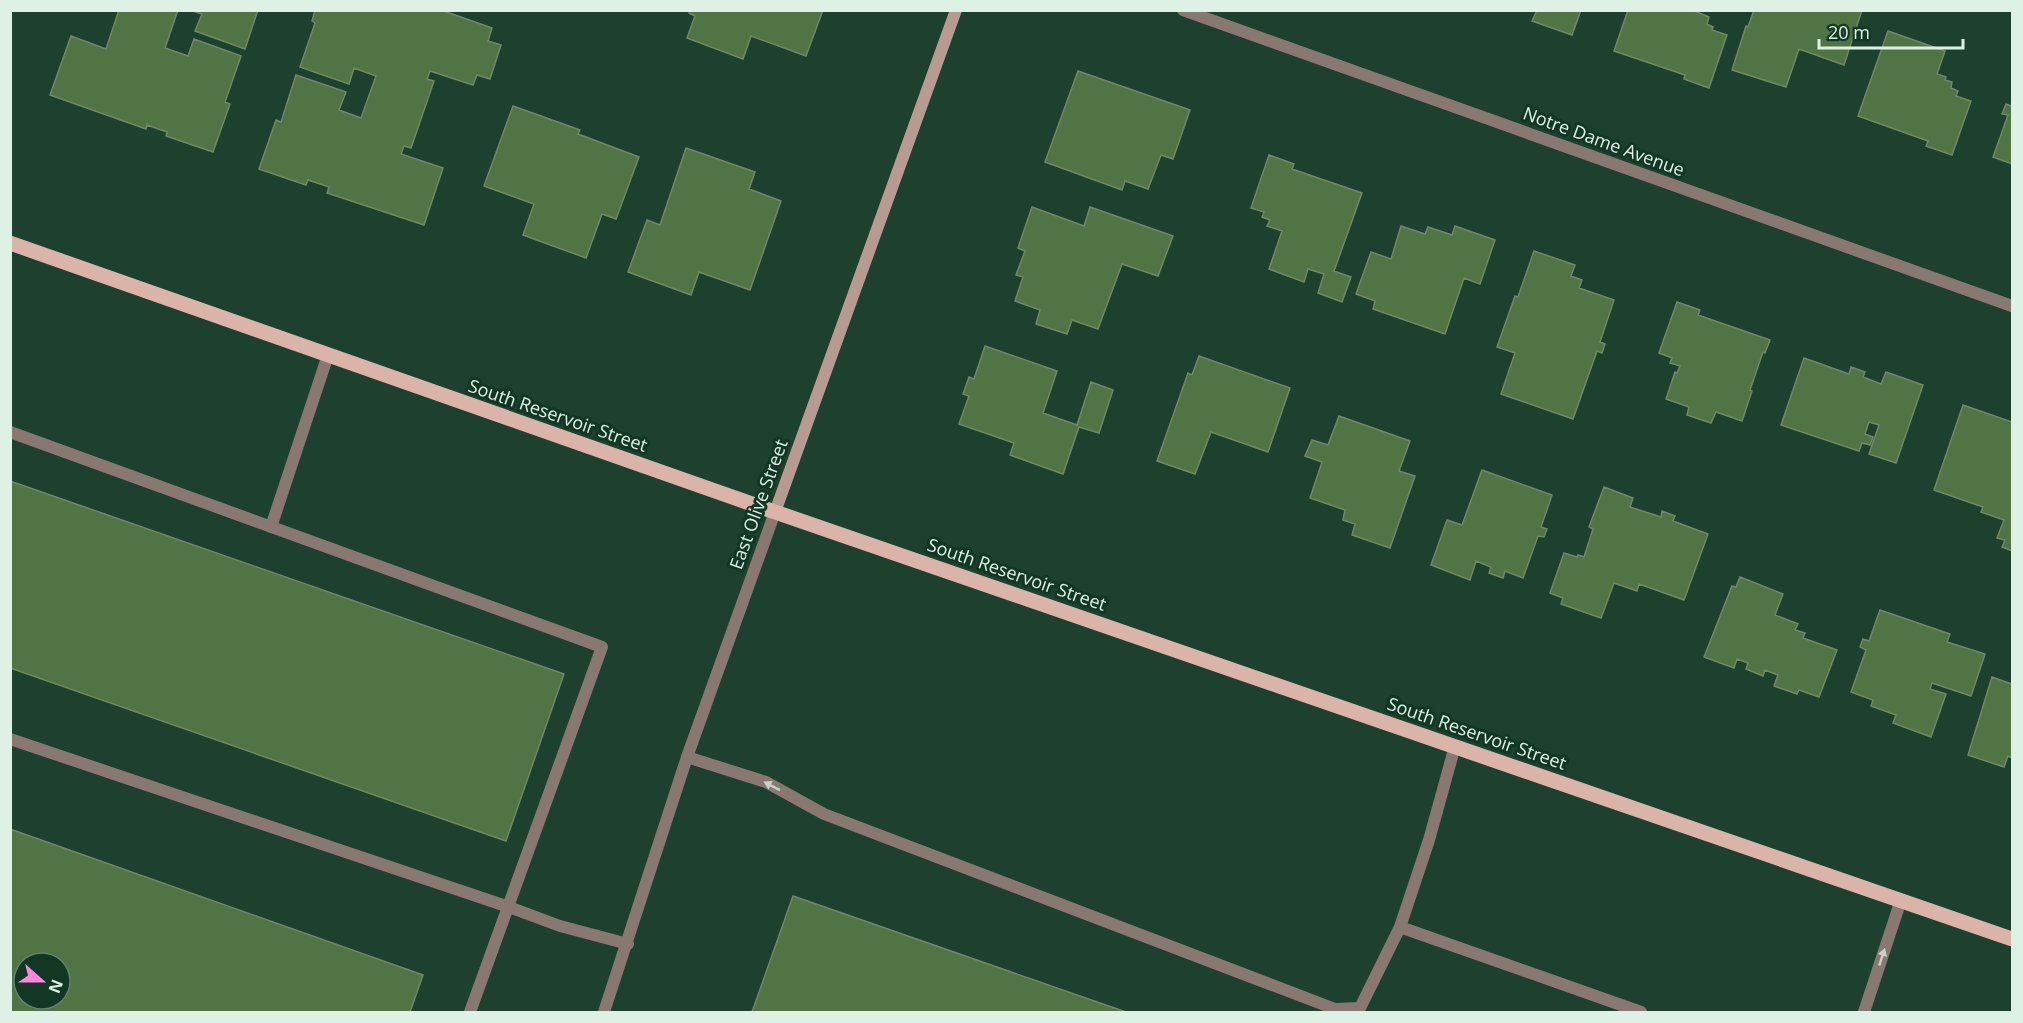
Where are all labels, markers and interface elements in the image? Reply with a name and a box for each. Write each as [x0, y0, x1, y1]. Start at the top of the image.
scale bar [1819, 12, 1963, 50]
text: 20 m [1828, 20, 1870, 44]
street label: Notre Dame Avenue [1520, 101, 1688, 181]
street label: South Reservoir Street [465, 373, 651, 457]
street label: East Olive Street [723, 436, 793, 572]
street label: South Reservoir Street [924, 532, 1110, 616]
street label: South Reservoir Street [1384, 691, 1570, 775]
one-way arrow [763, 781, 780, 791]
one-way arrow [1878, 948, 1888, 966]
north arrow [12, 951, 72, 1011]
text: N [43, 976, 69, 996]

